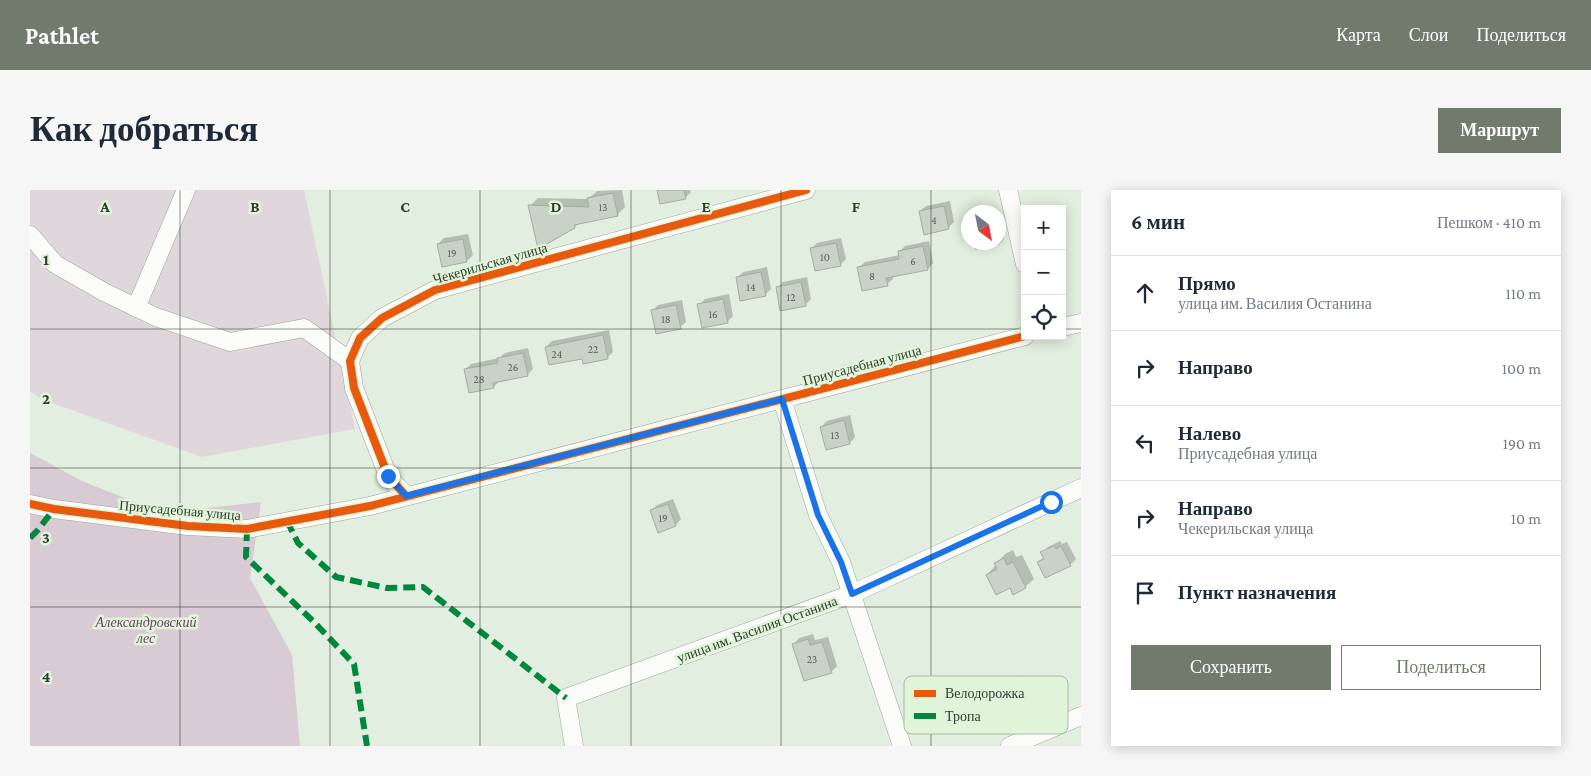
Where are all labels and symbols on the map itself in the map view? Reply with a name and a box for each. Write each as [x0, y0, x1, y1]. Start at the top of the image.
text: A [99, 198, 110, 215]
text: B [250, 198, 260, 215]
text: C [400, 198, 410, 215]
text: D [550, 198, 562, 215]
text: E [701, 198, 711, 215]
text: F [852, 198, 861, 215]
house number: 13 [599, 201, 607, 213]
north arrow [961, 205, 1006, 250]
house number: 4 [931, 214, 937, 226]
street label: Чекерильская улица [431, 239, 550, 287]
house number: 19 [447, 247, 457, 259]
text: 1 [43, 251, 49, 268]
house number: 10 [820, 251, 830, 263]
house number: 6 [910, 255, 916, 267]
house number: 8 [869, 270, 875, 282]
house number: 14 [746, 281, 756, 293]
house number: 12 [787, 291, 795, 303]
house number: 16 [708, 308, 718, 320]
house number: 18 [661, 313, 671, 325]
street label: Приусадебная улица [801, 341, 924, 389]
house number: 22 [588, 343, 598, 355]
house number: 24 [552, 348, 563, 360]
house number: 26 [508, 361, 518, 373]
house number: 28 [473, 373, 485, 385]
text: 2 [42, 390, 50, 407]
house number: 13 [831, 429, 839, 441]
route end [377, 465, 400, 488]
route start [1040, 491, 1063, 514]
street label: Приусадебная улица [119, 497, 242, 523]
house number: 19 [658, 512, 668, 524]
text: 3 [42, 529, 50, 546]
street label: улица им. Василия Останина [675, 592, 840, 666]
park label: Александровский лес [95, 614, 196, 646]
house number: 23 [807, 653, 817, 665]
text: 4 [42, 668, 51, 685]
legend [904, 676, 1068, 734]
text: Велодорожка [945, 685, 1025, 701]
text: Тропа [945, 708, 982, 724]

